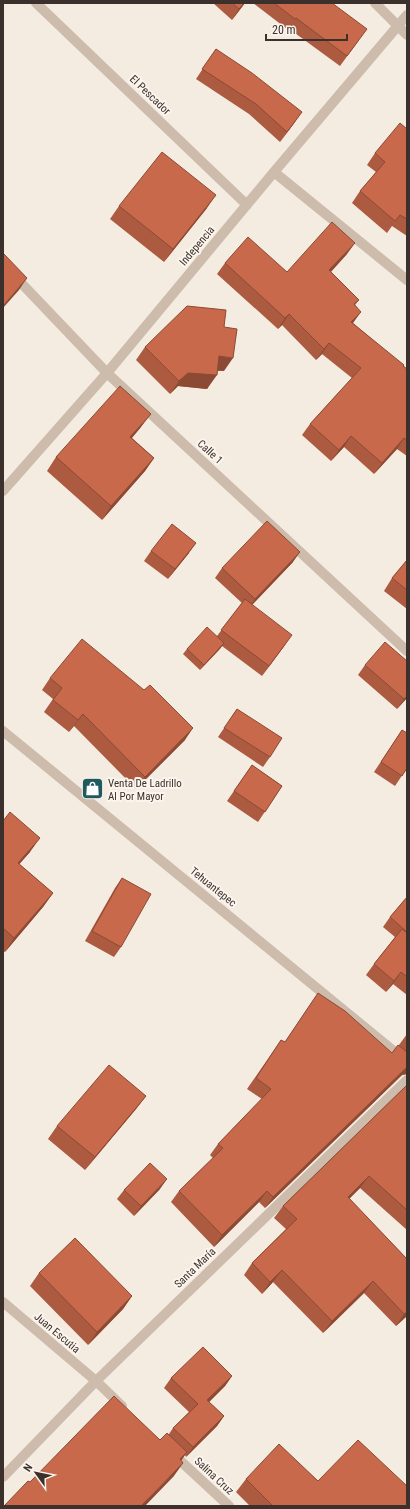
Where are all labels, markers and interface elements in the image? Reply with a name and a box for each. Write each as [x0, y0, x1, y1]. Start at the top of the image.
scale bar [266, 16, 347, 42]
text: 20 m [272, 23, 296, 37]
street label: El Pescador [127, 72, 173, 118]
street label: Indepencia [177, 224, 217, 268]
street label: Calle 1 [195, 437, 225, 467]
shop icon: Venta De Ladrillo Al Por Mayor [80, 776, 106, 802]
place label: Venta De Ladrillo Al Por Mayor [108, 777, 182, 803]
street label: Tehuantepec [187, 864, 239, 910]
street label: Santa María [172, 1245, 218, 1291]
street label: Juan Escutia [31, 1310, 83, 1356]
north arrow [16, 1453, 56, 1493]
street label: Salina Cruz [192, 1455, 236, 1498]
text: N [21, 1461, 35, 1474]

